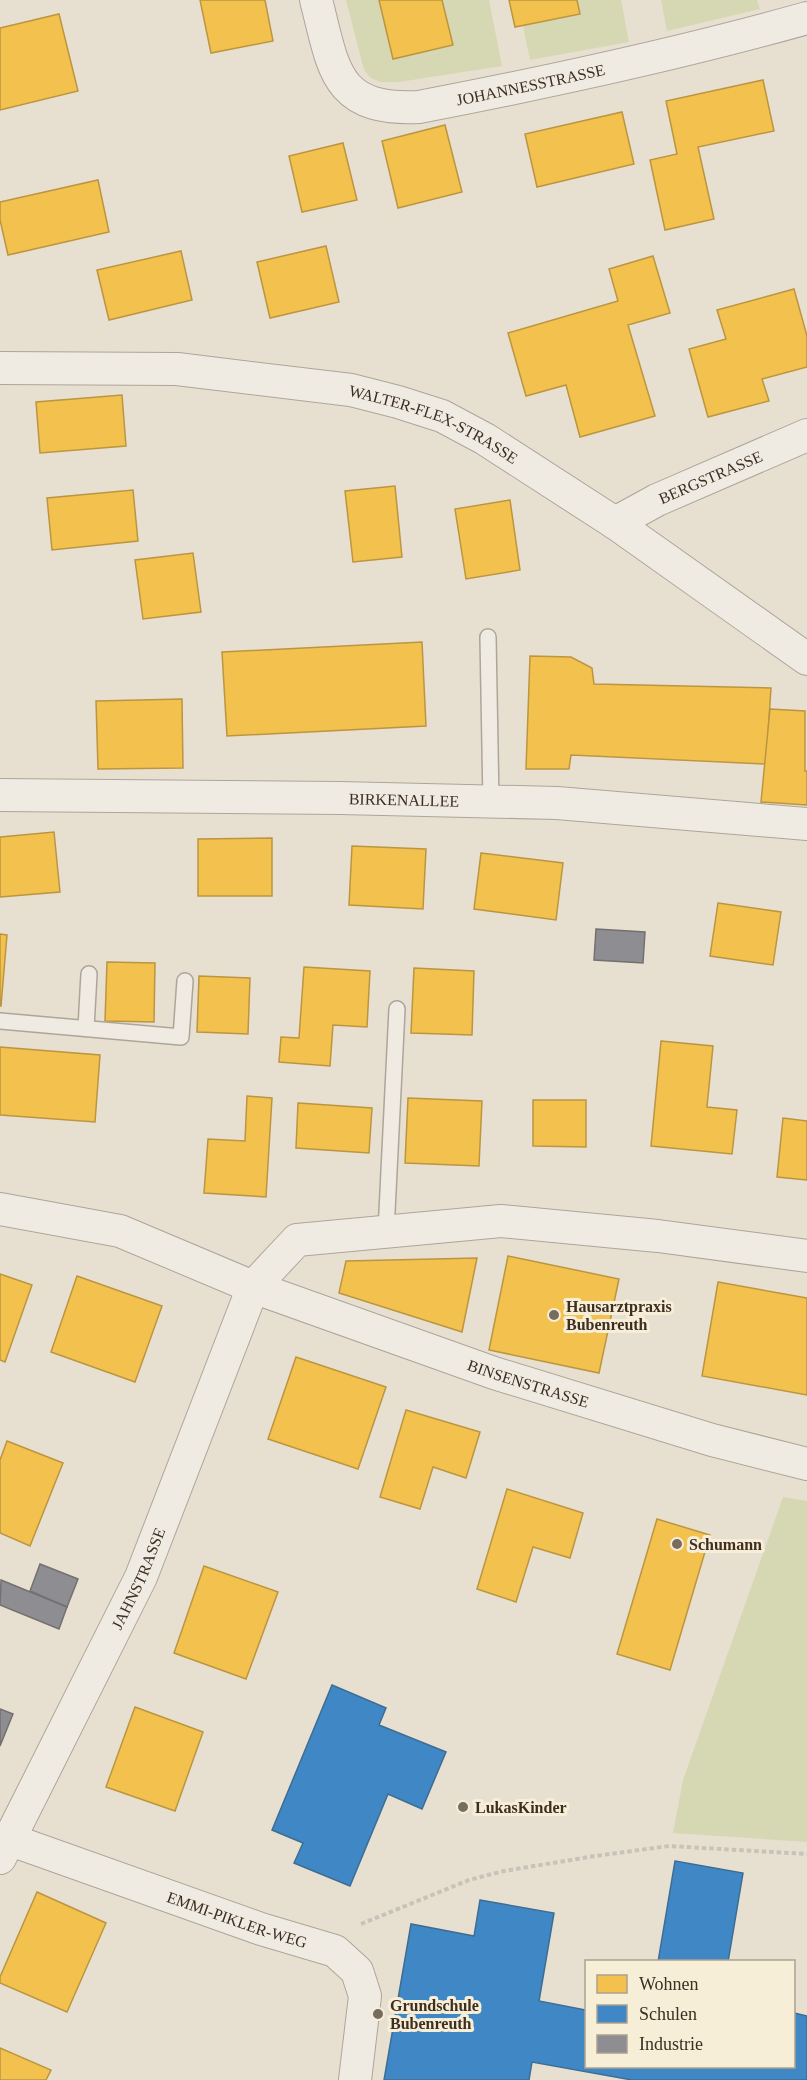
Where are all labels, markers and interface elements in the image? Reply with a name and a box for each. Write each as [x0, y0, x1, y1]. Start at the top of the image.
street label: JOHANNESSTRASSE [455, 61, 606, 109]
street label: WALTER-FLEX-STRASSE [347, 382, 521, 467]
street label: BERGSTRASSE [656, 447, 765, 507]
street label: BIRKENALLEE [349, 790, 459, 810]
place label: Hausarztpraxis Bubenreuth [566, 1298, 672, 1333]
marker: Hausarztpraxis Bubenreuth [547, 1308, 561, 1322]
street label: BINSENSTRASSE [465, 1356, 591, 1411]
street label: JAHNSTRASSE [108, 1525, 168, 1632]
place label: Schumann [689, 1536, 762, 1553]
marker: Schumann [670, 1537, 684, 1551]
place label: LukasKinder [475, 1799, 567, 1816]
marker: LukasKinder [456, 1800, 470, 1814]
street label: EMMI-PIKLER-WEG [165, 1888, 310, 1951]
legend [585, 1960, 795, 2068]
text: Wohnen [639, 1974, 699, 1994]
place label: Grundschule Bubenreuth [390, 1997, 479, 2032]
text: Schulen [639, 2004, 697, 2024]
marker: Grundschule Bubenreuth [371, 2007, 385, 2021]
text: Industrie [639, 2034, 703, 2054]

